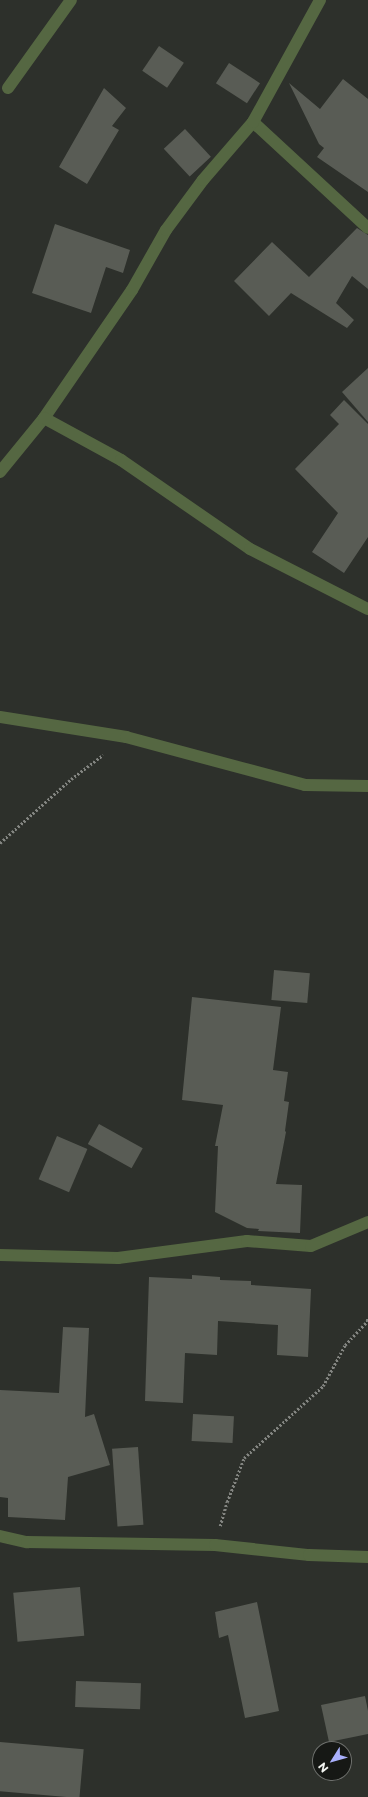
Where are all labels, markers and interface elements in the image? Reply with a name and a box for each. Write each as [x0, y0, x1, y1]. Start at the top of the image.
north arrow [312, 1741, 352, 1781]
text: N [315, 1760, 331, 1775]

